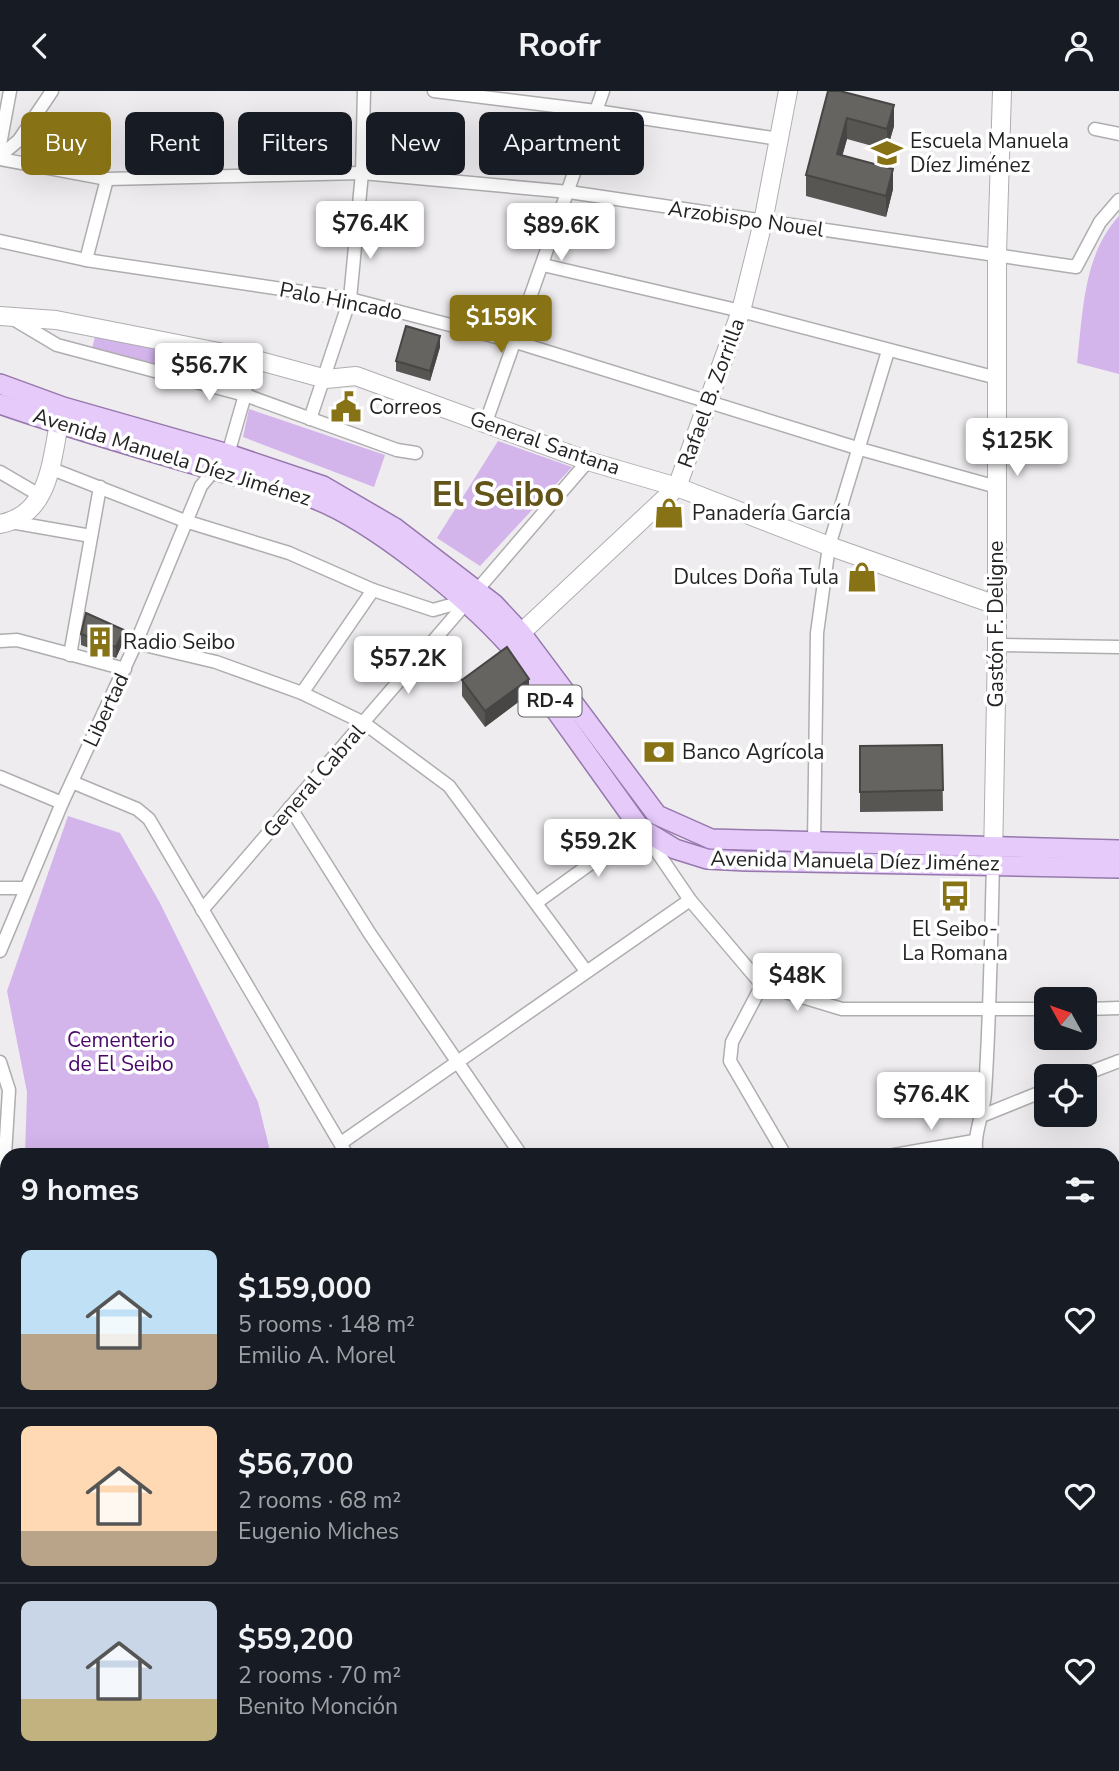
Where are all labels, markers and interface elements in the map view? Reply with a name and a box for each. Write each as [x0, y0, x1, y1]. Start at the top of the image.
text: Roofr [518, 24, 601, 67]
icon: back [21, 27, 59, 65]
icon: person [1060, 27, 1098, 65]
chip: Buy [21, 112, 111, 175]
chip: Rent [125, 112, 224, 175]
chip: Filters [238, 112, 352, 175]
chip: New [366, 112, 465, 175]
chip: Apartment [479, 112, 644, 175]
place label: Escuela Manuela Díez Jiménez [910, 127, 1069, 179]
school or university icon: Escuela Manuela Díez Jiménez [870, 136, 904, 170]
street label: Arzobispo Nouel [666, 194, 826, 244]
pin: $76.4K [313, 201, 427, 261]
pin: $89.6K [504, 204, 618, 263]
text: $76.4K [332, 208, 408, 239]
text: $89.6K [523, 210, 599, 241]
street label: Palo Hincado [277, 275, 405, 327]
pin: $159K [452, 295, 550, 355]
text: $159K [466, 302, 536, 333]
street label: Rafael B. Zorrilla [671, 314, 751, 472]
pin: $56.7K [152, 343, 266, 403]
text: $56.7K [171, 350, 247, 381]
public building icon: Correos [329, 390, 363, 424]
place label: Correos [369, 393, 442, 421]
street label: Avenida Manuela Díez Jiménez [30, 401, 315, 513]
street label: General Santana [466, 404, 624, 482]
pin: $125K [968, 419, 1066, 478]
text: $125K [982, 425, 1052, 456]
district label: El Seibo [432, 471, 564, 518]
shop icon: Panadería García [652, 496, 686, 530]
place label: Panadería García [692, 499, 851, 527]
street label: Gastón F. Deligne [982, 541, 1010, 707]
shop icon: Dulces Doña Tula [845, 560, 879, 594]
place label: Dulces Doña Tula [673, 563, 839, 591]
building icon: Radio Seibo [83, 625, 117, 659]
place label: Radio Seibo [123, 628, 235, 656]
pin: $57.2K [351, 637, 465, 696]
text: $57.2K [370, 643, 446, 674]
street label: Libertad [77, 669, 135, 751]
road number: RD-4 [518, 685, 582, 716]
street label: General Cabral [257, 718, 372, 844]
bank icon: Banco Agrícola [642, 735, 676, 769]
place label: Banco Agrícola [682, 738, 824, 766]
pin: $59.2K [541, 819, 655, 879]
text: $59.2K [560, 826, 636, 857]
street label: Avenida Manuela Díez Jiménez [710, 844, 1000, 878]
bus stop icon: El Seibo- La Romana [938, 879, 972, 913]
place label: El Seibo- La Romana [902, 915, 1008, 967]
pin: $48K [756, 953, 838, 1013]
text: $48K [769, 960, 825, 991]
north arrow [1034, 987, 1097, 1050]
map controls [1034, 987, 1097, 1127]
park label: Cementerio de El Seibo [67, 1026, 175, 1078]
button: locate [1034, 1064, 1097, 1127]
pin: $76.4K [874, 1073, 988, 1132]
text: $76.4K [893, 1079, 969, 1110]
text: 9 homes [21, 1170, 139, 1211]
icon: filters [1061, 1171, 1099, 1209]
text: $159,000 [238, 1268, 371, 1309]
icon: home [77, 1278, 161, 1362]
icon: heart [1061, 1301, 1099, 1339]
text: 5 rooms · 148 m² [238, 1309, 415, 1340]
text: Emilio A. Morel [238, 1340, 395, 1371]
text: $56,700 [238, 1444, 353, 1485]
icon: home [77, 1454, 161, 1538]
icon: heart [1061, 1477, 1099, 1515]
text: 2 rooms · 68 m² [238, 1485, 401, 1516]
text: Eugenio Miches [238, 1516, 399, 1547]
text: $59,200 [238, 1619, 353, 1660]
icon: home [77, 1629, 161, 1713]
icon: heart [1061, 1652, 1099, 1690]
text: 2 rooms · 70 m² [238, 1660, 401, 1691]
text: Benito Monción [238, 1691, 398, 1722]

